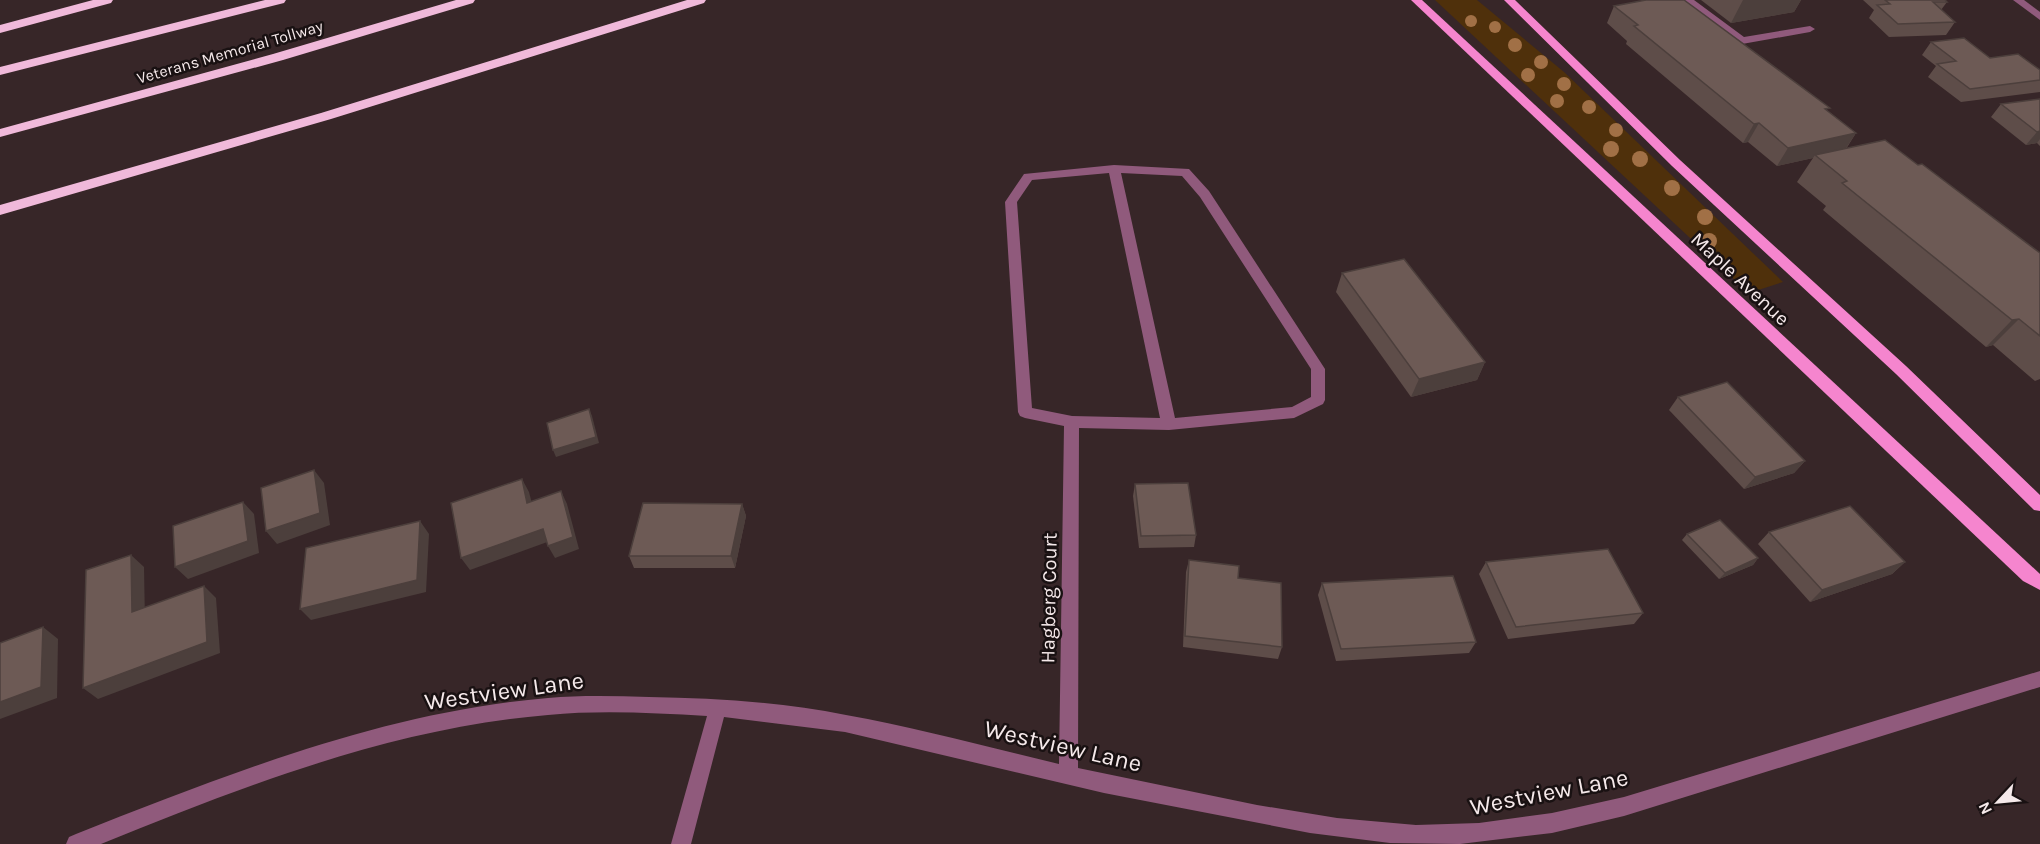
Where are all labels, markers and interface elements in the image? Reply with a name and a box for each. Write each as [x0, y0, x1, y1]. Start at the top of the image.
street label: Veterans Memorial Tollway [135, 16, 326, 88]
street label: Maple Avenue [1686, 228, 1794, 330]
street label: Hagberg Court [1036, 532, 1062, 664]
street label: Westview Lane [423, 666, 585, 716]
street label: Westview Lane [982, 714, 1144, 778]
street label: Westview Lane [1468, 763, 1630, 821]
north arrow [1968, 772, 2028, 832]
text: N [1974, 799, 1996, 818]

